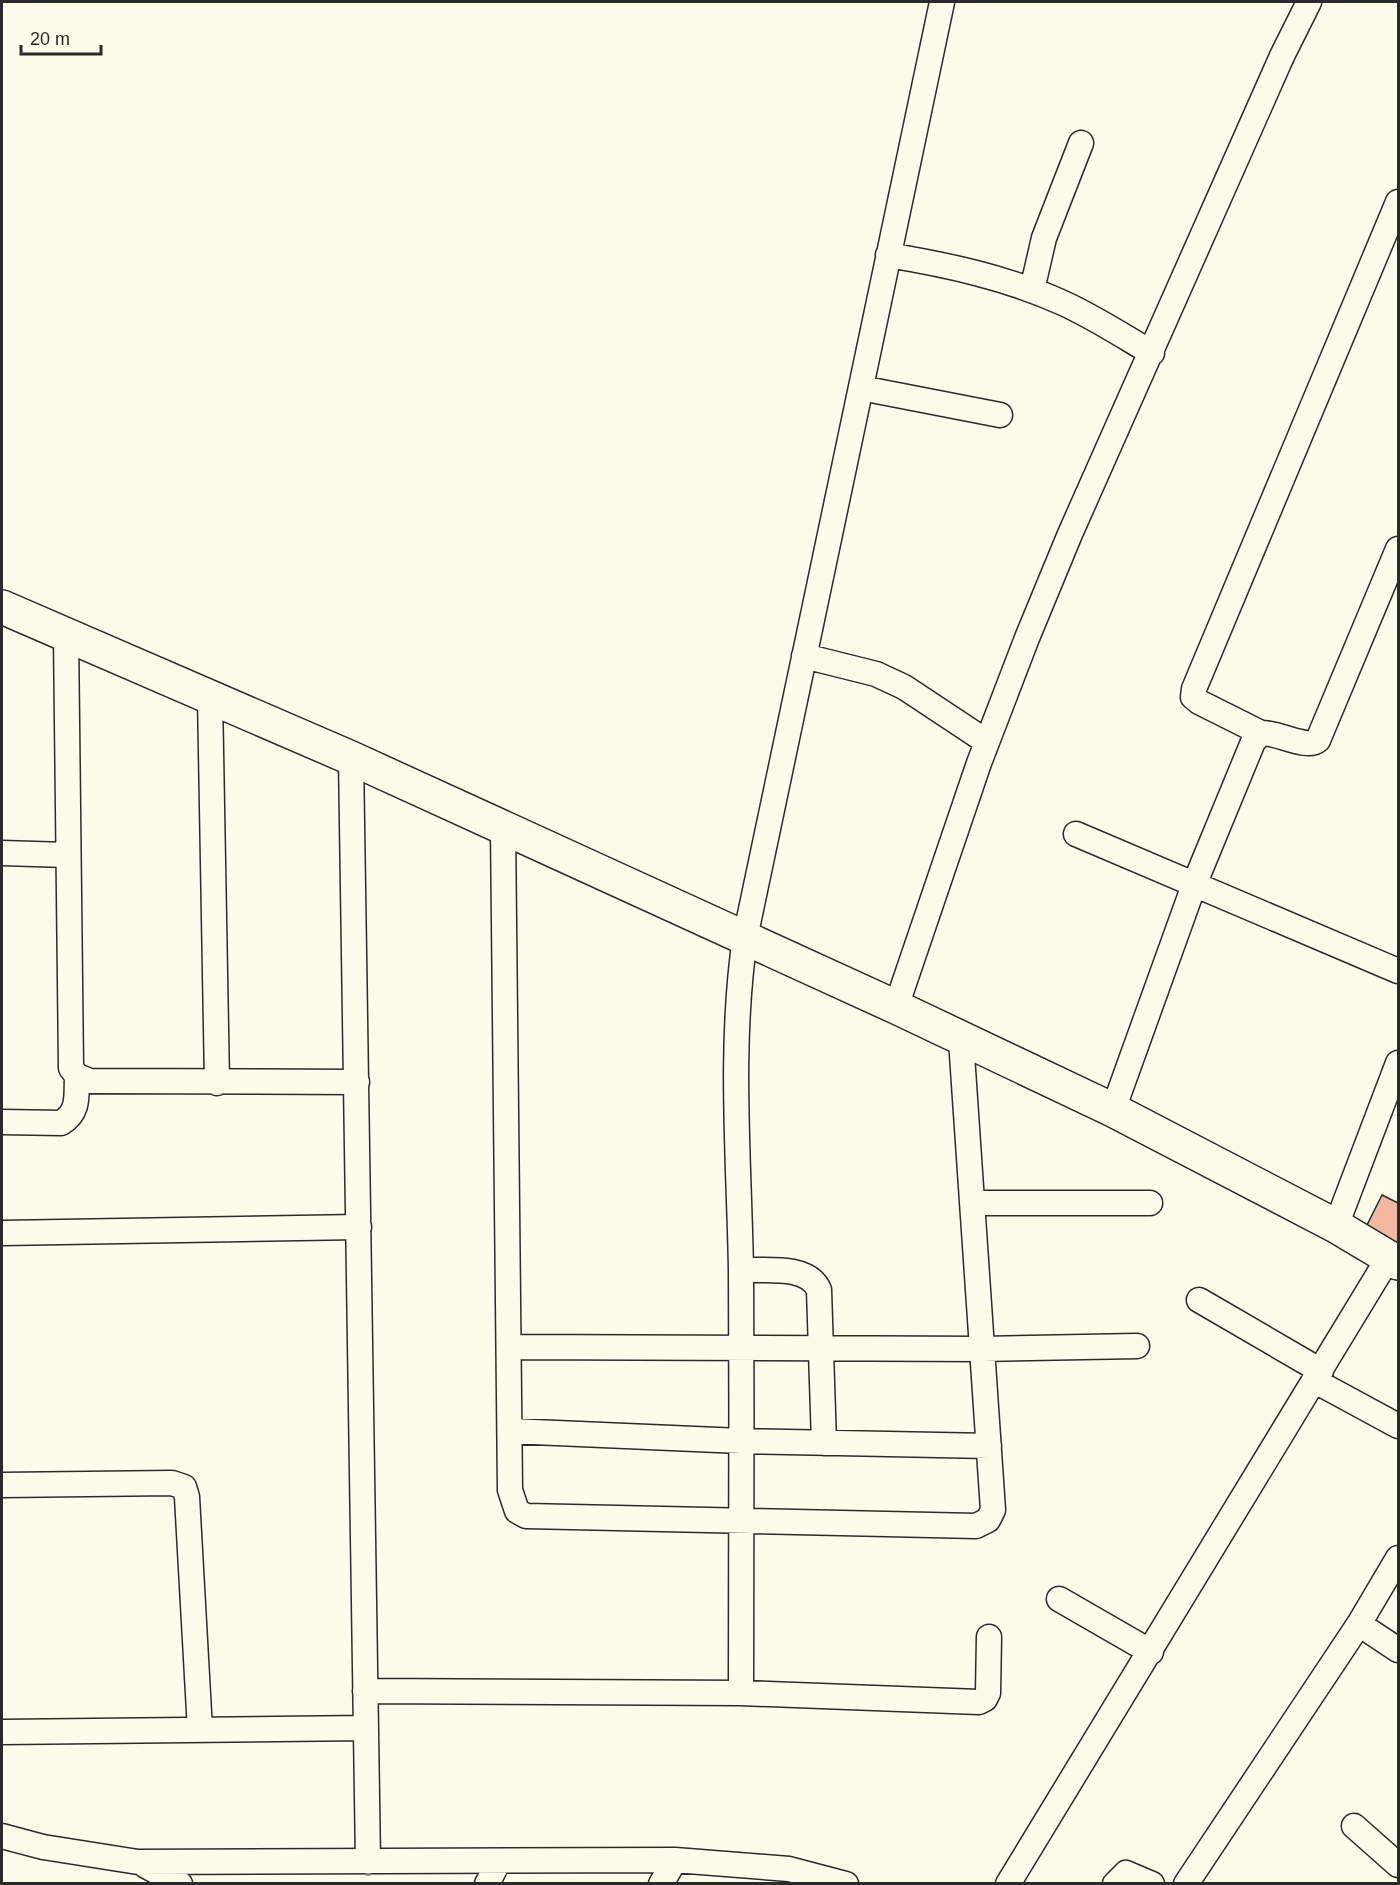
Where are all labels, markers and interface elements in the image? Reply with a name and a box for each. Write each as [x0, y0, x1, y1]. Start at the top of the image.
scale bar [21, 18, 100, 56]
text: 20 m [30, 29, 70, 49]

